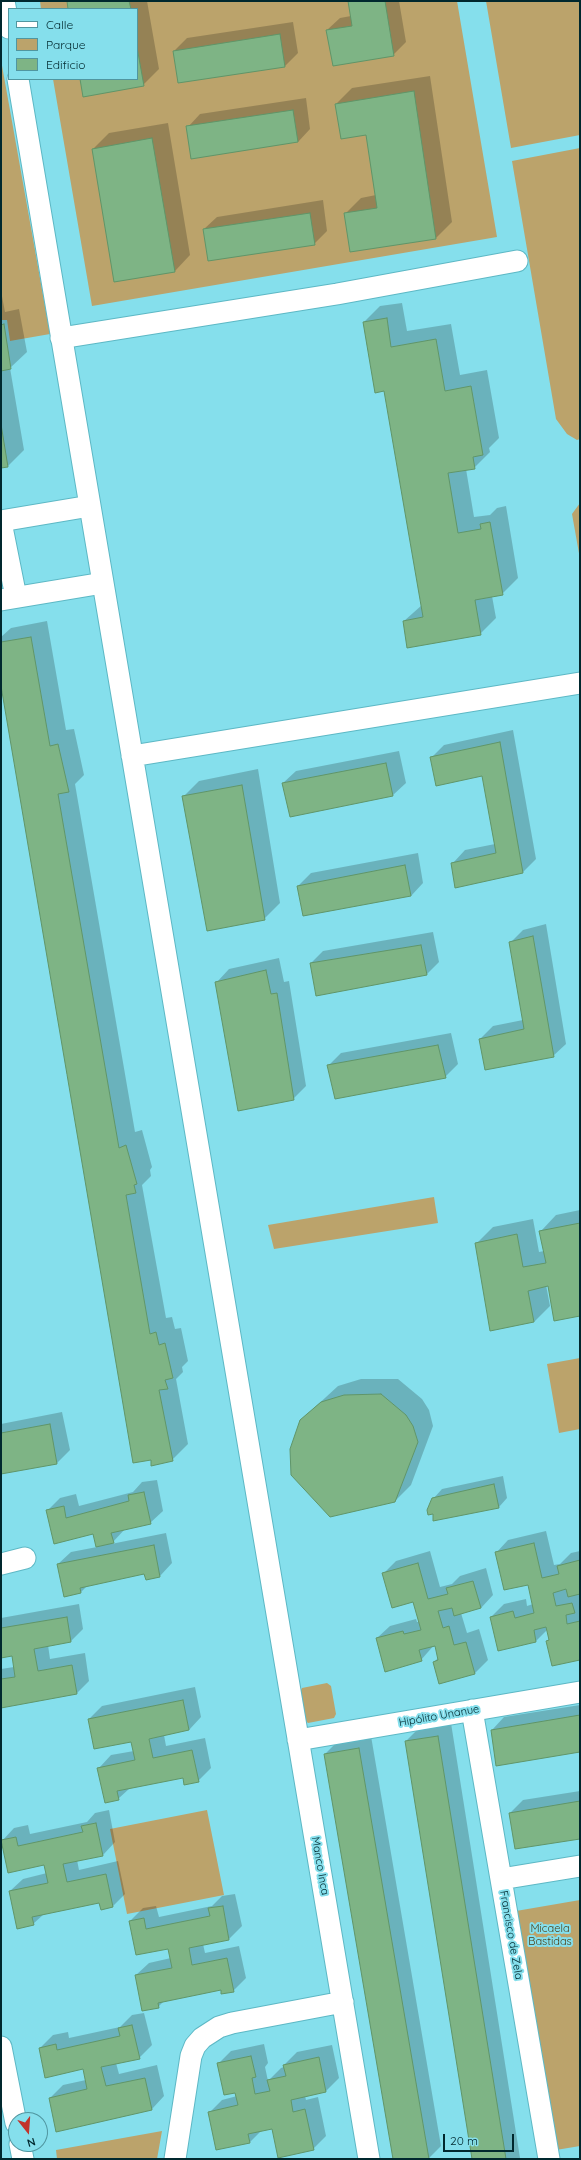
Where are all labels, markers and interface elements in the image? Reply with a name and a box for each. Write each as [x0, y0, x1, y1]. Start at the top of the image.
legend [8, 8, 138, 80]
text: Calle [46, 17, 73, 32]
text: Parque [46, 37, 86, 52]
text: Edificio [46, 57, 86, 72]
street label: Hipólito Unanue [398, 1702, 480, 1730]
street label: Manco Inca [308, 1836, 332, 1896]
street label: Francisco de Zela [497, 1889, 525, 1981]
park label: Micaela Bastidas [528, 1922, 572, 1948]
north arrow [8, 2112, 48, 2152]
scale bar [445, 2126, 516, 2152]
text: 20 m [450, 2133, 478, 2148]
text: N [25, 2135, 37, 2150]

